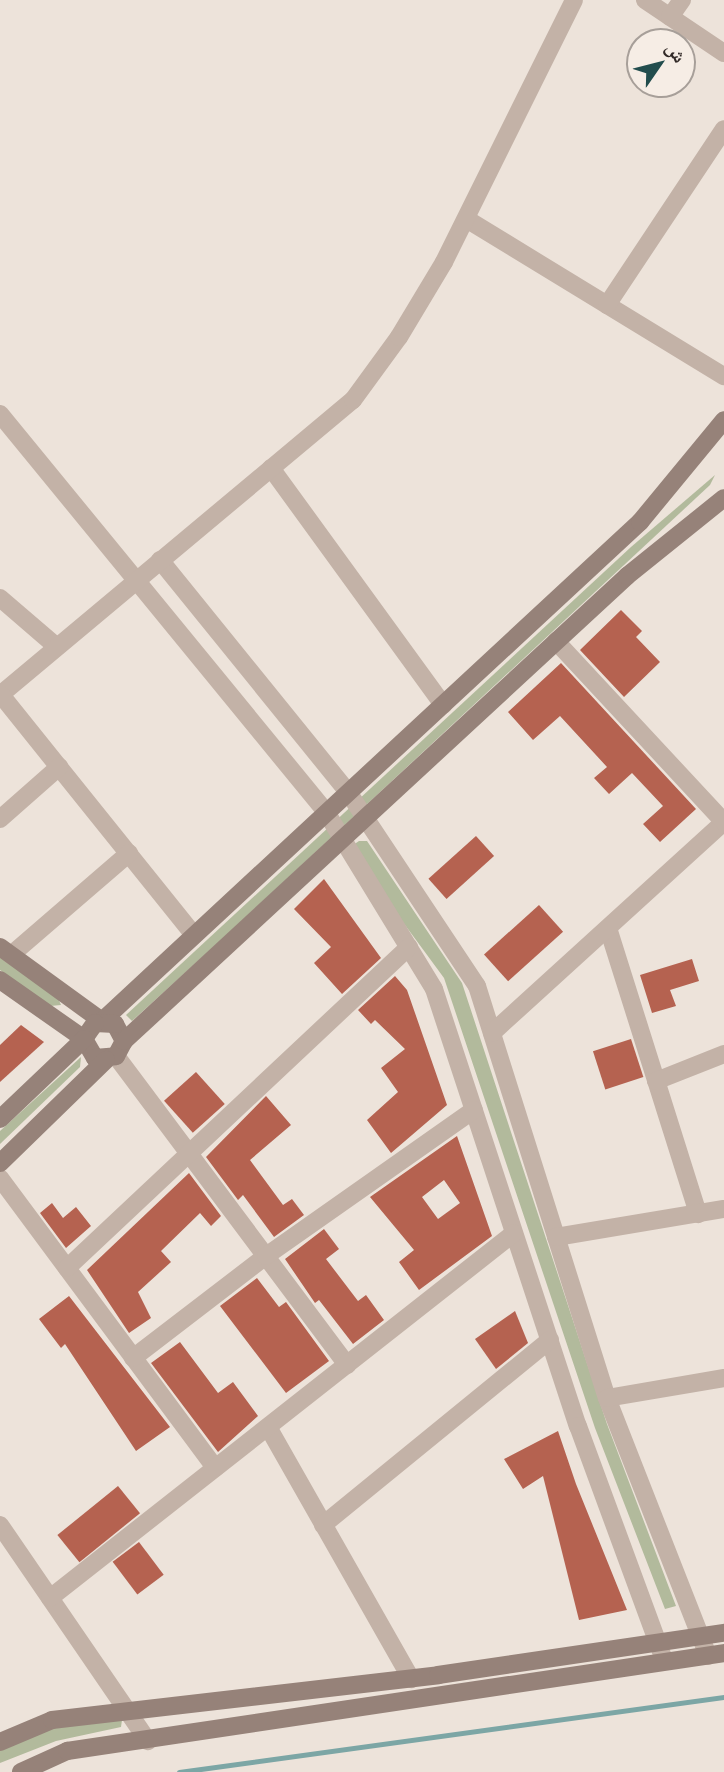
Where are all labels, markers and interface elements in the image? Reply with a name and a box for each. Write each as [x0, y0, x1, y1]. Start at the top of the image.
north arrow [626, 28, 696, 98]
text: ش [660, 36, 693, 68]

